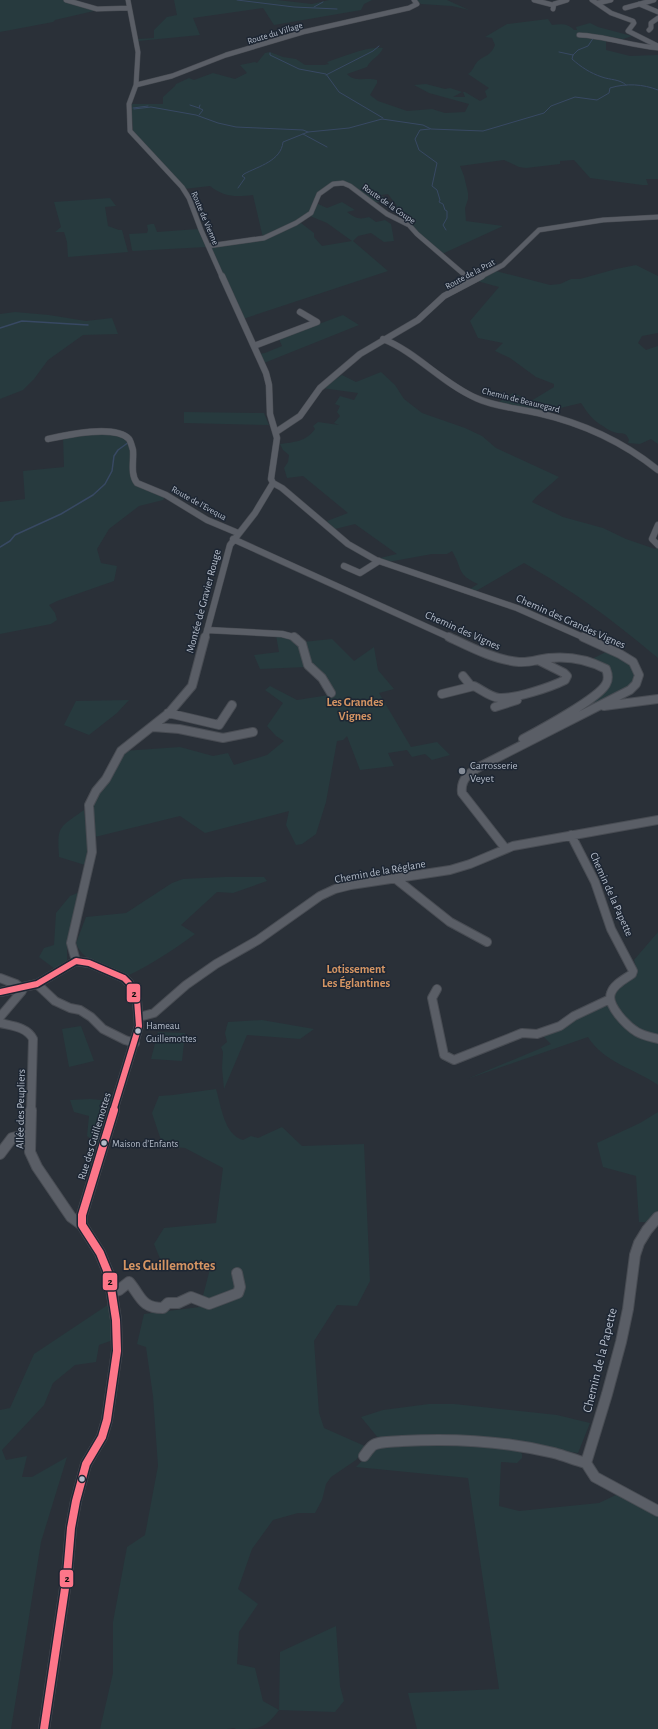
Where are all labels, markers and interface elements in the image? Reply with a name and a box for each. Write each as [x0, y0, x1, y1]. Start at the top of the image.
street label: Route du Village [246, 21, 304, 46]
street label: Route de la Coupe [361, 183, 417, 226]
street label: Route de Vienne [189, 190, 220, 246]
street label: Route de la Prat [444, 258, 497, 291]
street label: Chemin de Beauregard [481, 386, 561, 415]
street label: Route de l'Evequa [170, 485, 228, 522]
street label: Montée de Gravier Rouge [184, 548, 223, 654]
street label: Chemin des Grandes Vignes [515, 592, 627, 651]
street label: Chemin des Vignes [423, 609, 502, 652]
district label: Les Grandes Vignes [327, 696, 384, 722]
place label: Carrosserie Veyet [470, 760, 518, 784]
marker: Carrosserie Veyet [457, 766, 467, 776]
street label: Chemin de la Papette [588, 850, 635, 938]
street label: Chemin de la Réglane [334, 858, 426, 885]
district label: Lotissement Les Églantines [322, 963, 390, 989]
line badge: 2 [126, 983, 141, 1003]
text: 2 [131, 988, 137, 999]
place label: Hameau Guillemottes [146, 1021, 197, 1044]
marker: Hameau Guillemottes [133, 1026, 143, 1036]
street label: Allée des Peupliers [14, 1069, 27, 1149]
street label: Rue des Guillemottes [76, 1091, 113, 1181]
marker: Maison d’Enfants [99, 1138, 109, 1148]
place label: Maison d’Enfants [112, 1139, 179, 1149]
district label: Les Guillemottes [123, 1259, 215, 1273]
line badge: 2 [102, 1272, 118, 1291]
text: 2 [107, 1276, 113, 1287]
street label: Chemin de la Papette [581, 1307, 620, 1414]
unlabelled marker [77, 1474, 87, 1484]
line badge: 2 [59, 1569, 74, 1588]
text: 2 [64, 1573, 70, 1584]

